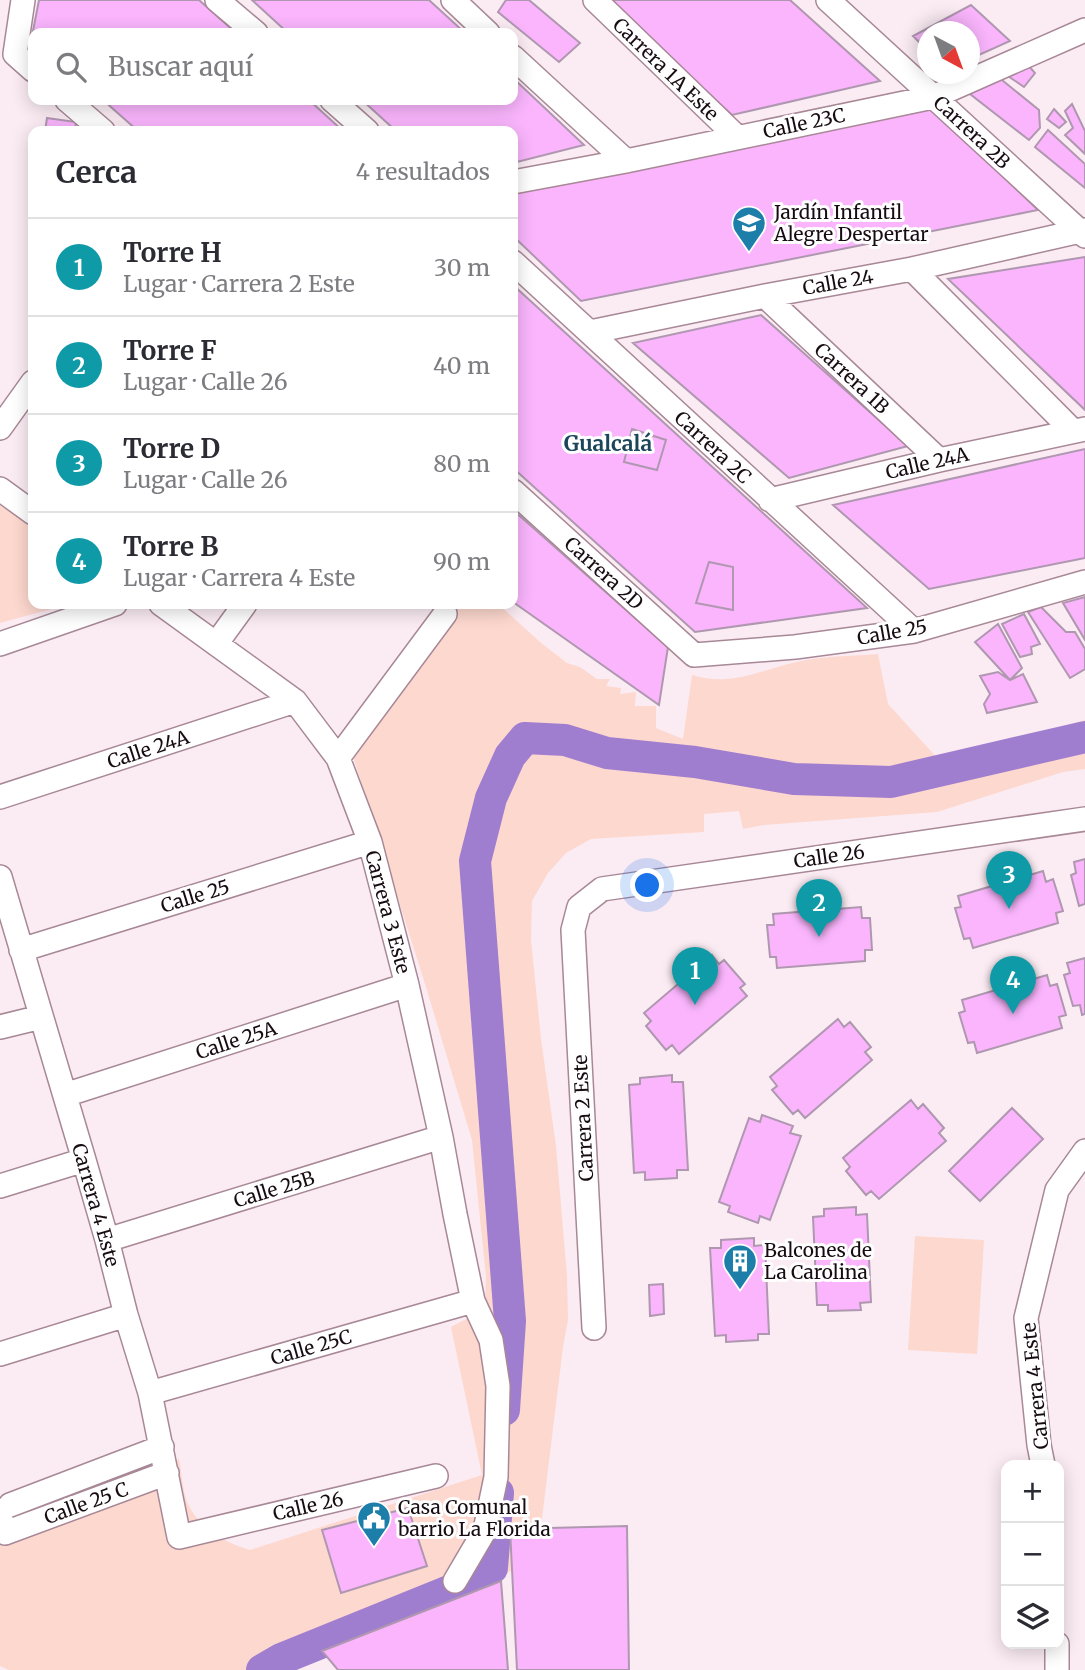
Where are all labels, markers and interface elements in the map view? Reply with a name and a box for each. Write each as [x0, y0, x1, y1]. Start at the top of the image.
street label: Carrera 1A Este [608, 12, 724, 126]
north arrow [917, 21, 980, 84]
search box [28, 28, 518, 105]
icon: search [52, 48, 90, 86]
text: Buscar aquí [108, 50, 253, 83]
street label: Carrera 2B [929, 90, 1016, 174]
street label: Calle 23C [761, 103, 847, 143]
text: Cerca [56, 153, 137, 191]
text: 4 resultados [356, 157, 490, 186]
place label: Jardín Infantil Alegre Despertar [773, 200, 929, 246]
school or university icon: Jardín Infantil Alegre Despertar [730, 204, 768, 253]
text: Torre H [123, 236, 222, 269]
text: 1 [74, 253, 84, 282]
text: 30 m [434, 253, 490, 282]
street label: Calle 24 [801, 264, 876, 300]
text: Lugar · Carrera 2 Este [123, 269, 355, 298]
text: Torre F [123, 334, 217, 367]
street label: Carrera 1B [810, 337, 895, 419]
text: 2 [72, 351, 86, 380]
text: 40 m [433, 351, 490, 380]
text: Lugar · Calle 26 [123, 367, 288, 396]
street label: Carrera 2C [670, 405, 756, 489]
district label: Gualcalá [564, 430, 652, 457]
text: Torre D [123, 432, 220, 465]
street label: Calle 24A [883, 442, 971, 484]
text: 3 [72, 449, 86, 478]
text: 80 m [433, 449, 490, 478]
text: Lugar · Calle 26 [123, 465, 288, 494]
text: Torre B [123, 530, 218, 563]
street label: Carrera 2D [560, 531, 648, 615]
text: 4 [72, 547, 86, 576]
text: 90 m [433, 547, 490, 576]
text: Lugar · Carrera 4 Este [123, 563, 355, 592]
street label: Calle 25 [855, 614, 929, 650]
street label: Calle 24A [104, 724, 192, 773]
street label: Calle 26 [792, 839, 866, 873]
street label: Carrera 3 Este [360, 848, 416, 976]
pin: 3 [986, 851, 1032, 909]
your location [630, 868, 664, 902]
street label: Calle 25 [158, 874, 232, 918]
pin: 2 [796, 879, 842, 937]
pin: 1 [672, 947, 718, 1005]
pin: 4 [990, 956, 1036, 1014]
street label: Calle 25A [193, 1015, 280, 1064]
street label: Carrera 2 Este [568, 1054, 598, 1182]
street label: Carrera 4 Este [67, 1141, 125, 1270]
street label: Calle 25B [231, 1165, 317, 1213]
place label: Balcones de La Carolina [764, 1238, 872, 1284]
building icon: Balcones de La Carolina [721, 1242, 759, 1291]
street label: Carrera 4 Este [1016, 1321, 1054, 1451]
street label: Calle 25C [268, 1324, 354, 1370]
map controls [1001, 1460, 1064, 1649]
button: + [1001, 1460, 1064, 1523]
street label: Calle 25 C [41, 1477, 131, 1529]
street label: Calle 26 [271, 1486, 345, 1526]
place label: Casa Comunal barrio La Florida [397, 1495, 551, 1541]
public building icon: Casa Comunal barrio La Florida [355, 1499, 393, 1548]
button: − [1001, 1523, 1064, 1586]
button: layers [1001, 1586, 1064, 1649]

